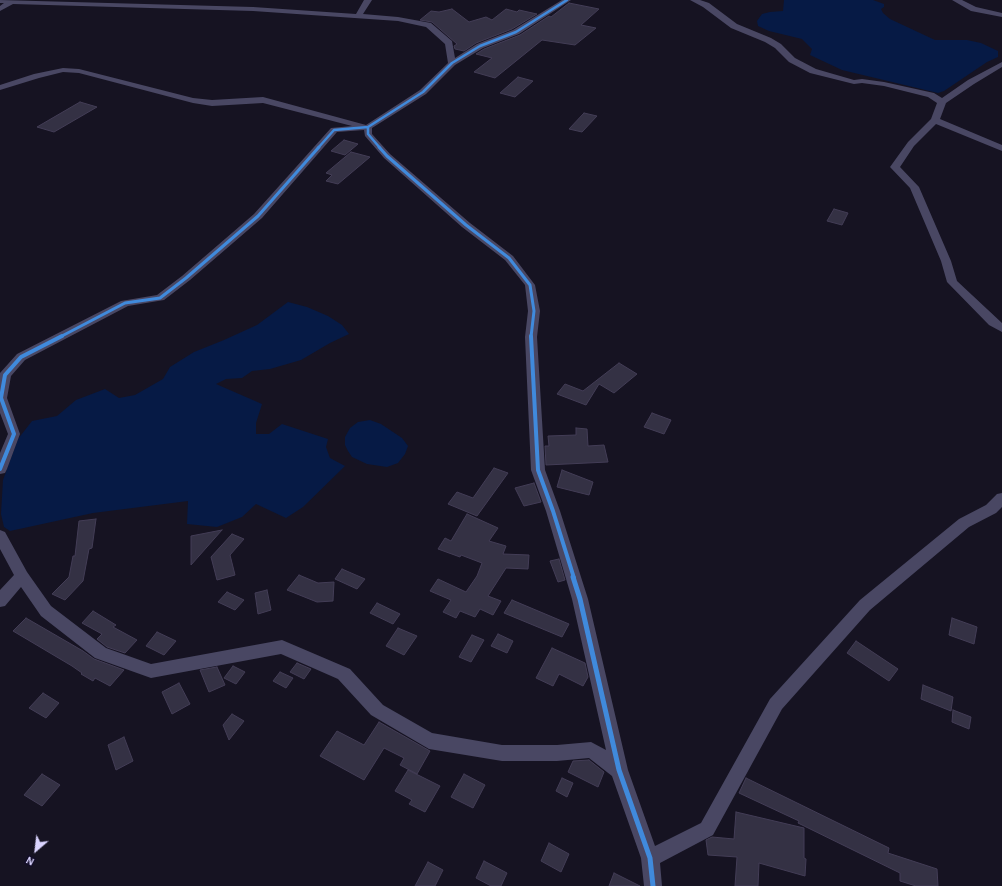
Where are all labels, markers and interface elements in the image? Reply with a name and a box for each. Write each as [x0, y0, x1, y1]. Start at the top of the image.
north arrow [16, 830, 56, 870]
text: N [24, 854, 36, 868]

